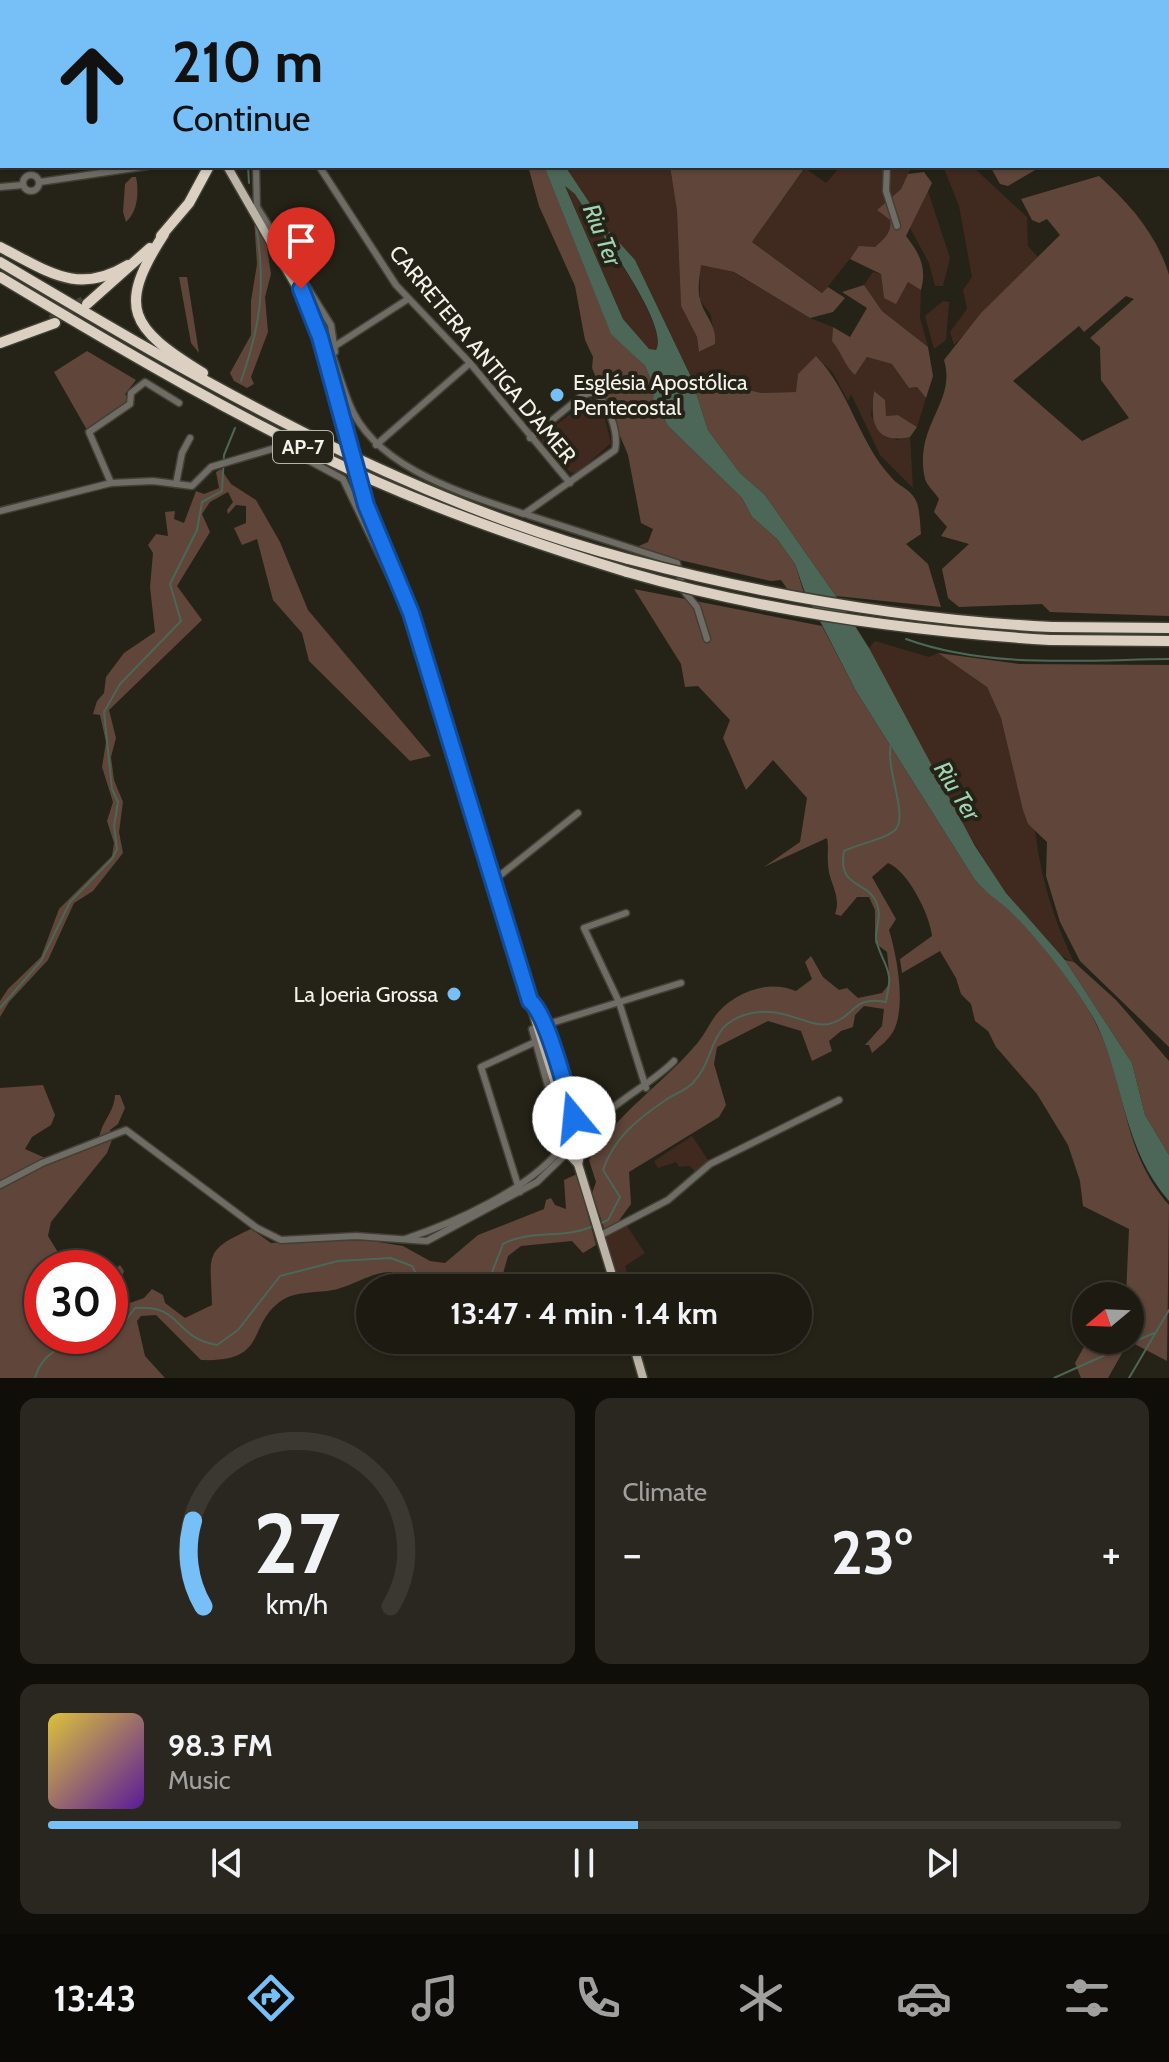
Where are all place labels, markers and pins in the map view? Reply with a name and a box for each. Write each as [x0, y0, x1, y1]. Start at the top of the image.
pin [267, 207, 335, 289]
place label: Església Apostólica Pentecostal [573, 369, 748, 421]
marker: Església Apostólica Pentecostal [548, 386, 566, 404]
place label: La Joeria Grossa [293, 981, 438, 1008]
marker: La Joeria Grossa [445, 985, 463, 1003]

